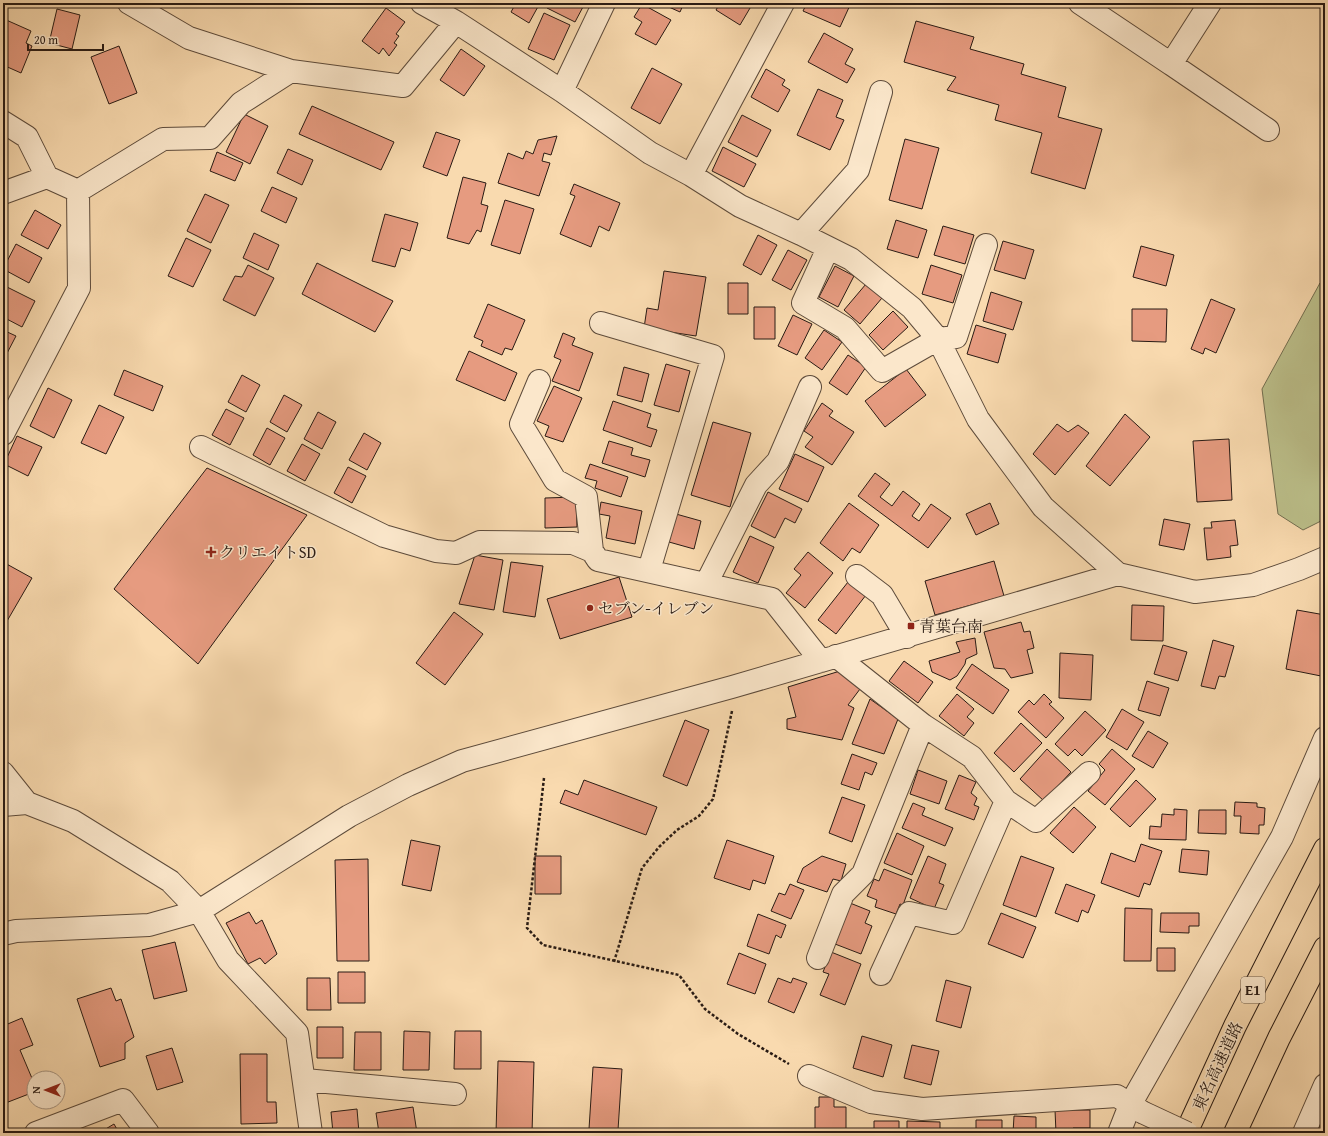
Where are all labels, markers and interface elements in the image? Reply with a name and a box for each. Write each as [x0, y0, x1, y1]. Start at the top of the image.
scale bar [28, 26, 103, 52]
text: 20 m [34, 31, 58, 48]
place label: クリエイトSD [219, 540, 316, 564]
marker: クリエイトSD [206, 547, 216, 557]
place label: セブン-イレブン [598, 596, 714, 620]
marker: セブン-イレブン [585, 603, 595, 613]
place label: 青葉台南 [919, 614, 983, 638]
marker: 青葉台南 [906, 621, 916, 631]
road number: E1 [1241, 977, 1265, 1003]
street label: 東名高速道路 [1186, 1017, 1248, 1115]
north arrow [26, 1070, 66, 1110]
text: N [28, 1086, 44, 1094]

